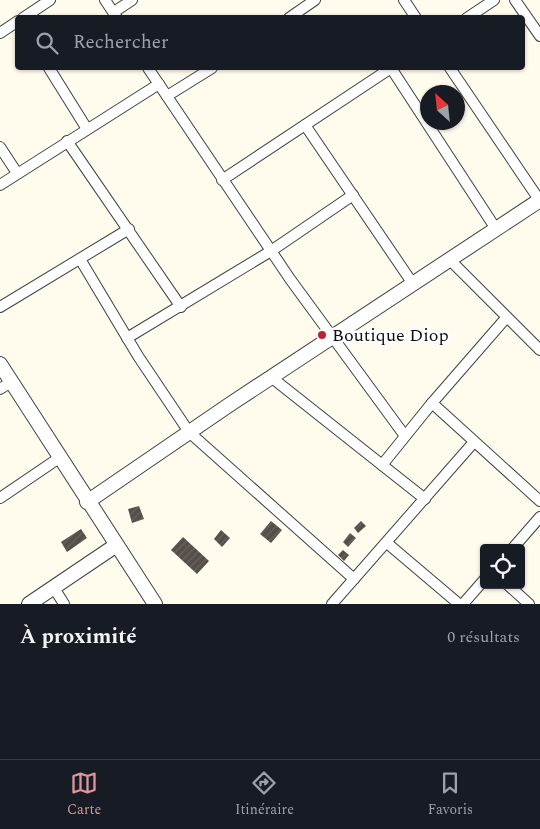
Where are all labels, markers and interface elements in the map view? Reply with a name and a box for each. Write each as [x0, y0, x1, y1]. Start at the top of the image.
search box [15, 15, 525, 70]
text: Rechercher [73, 28, 169, 57]
icon: search [33, 29, 61, 57]
north arrow [420, 85, 465, 130]
place label: Boutique Diop [332, 322, 449, 349]
marker: Boutique Diop [316, 329, 328, 341]
map controls [480, 544, 525, 589]
button: locate [480, 544, 525, 589]
text: À proximité [20, 621, 137, 653]
text: 0 résultats [447, 625, 520, 649]
tab: Carte [67, 769, 101, 820]
tab: Itinéraire [235, 769, 294, 820]
tab: Favoris [428, 769, 473, 820]

